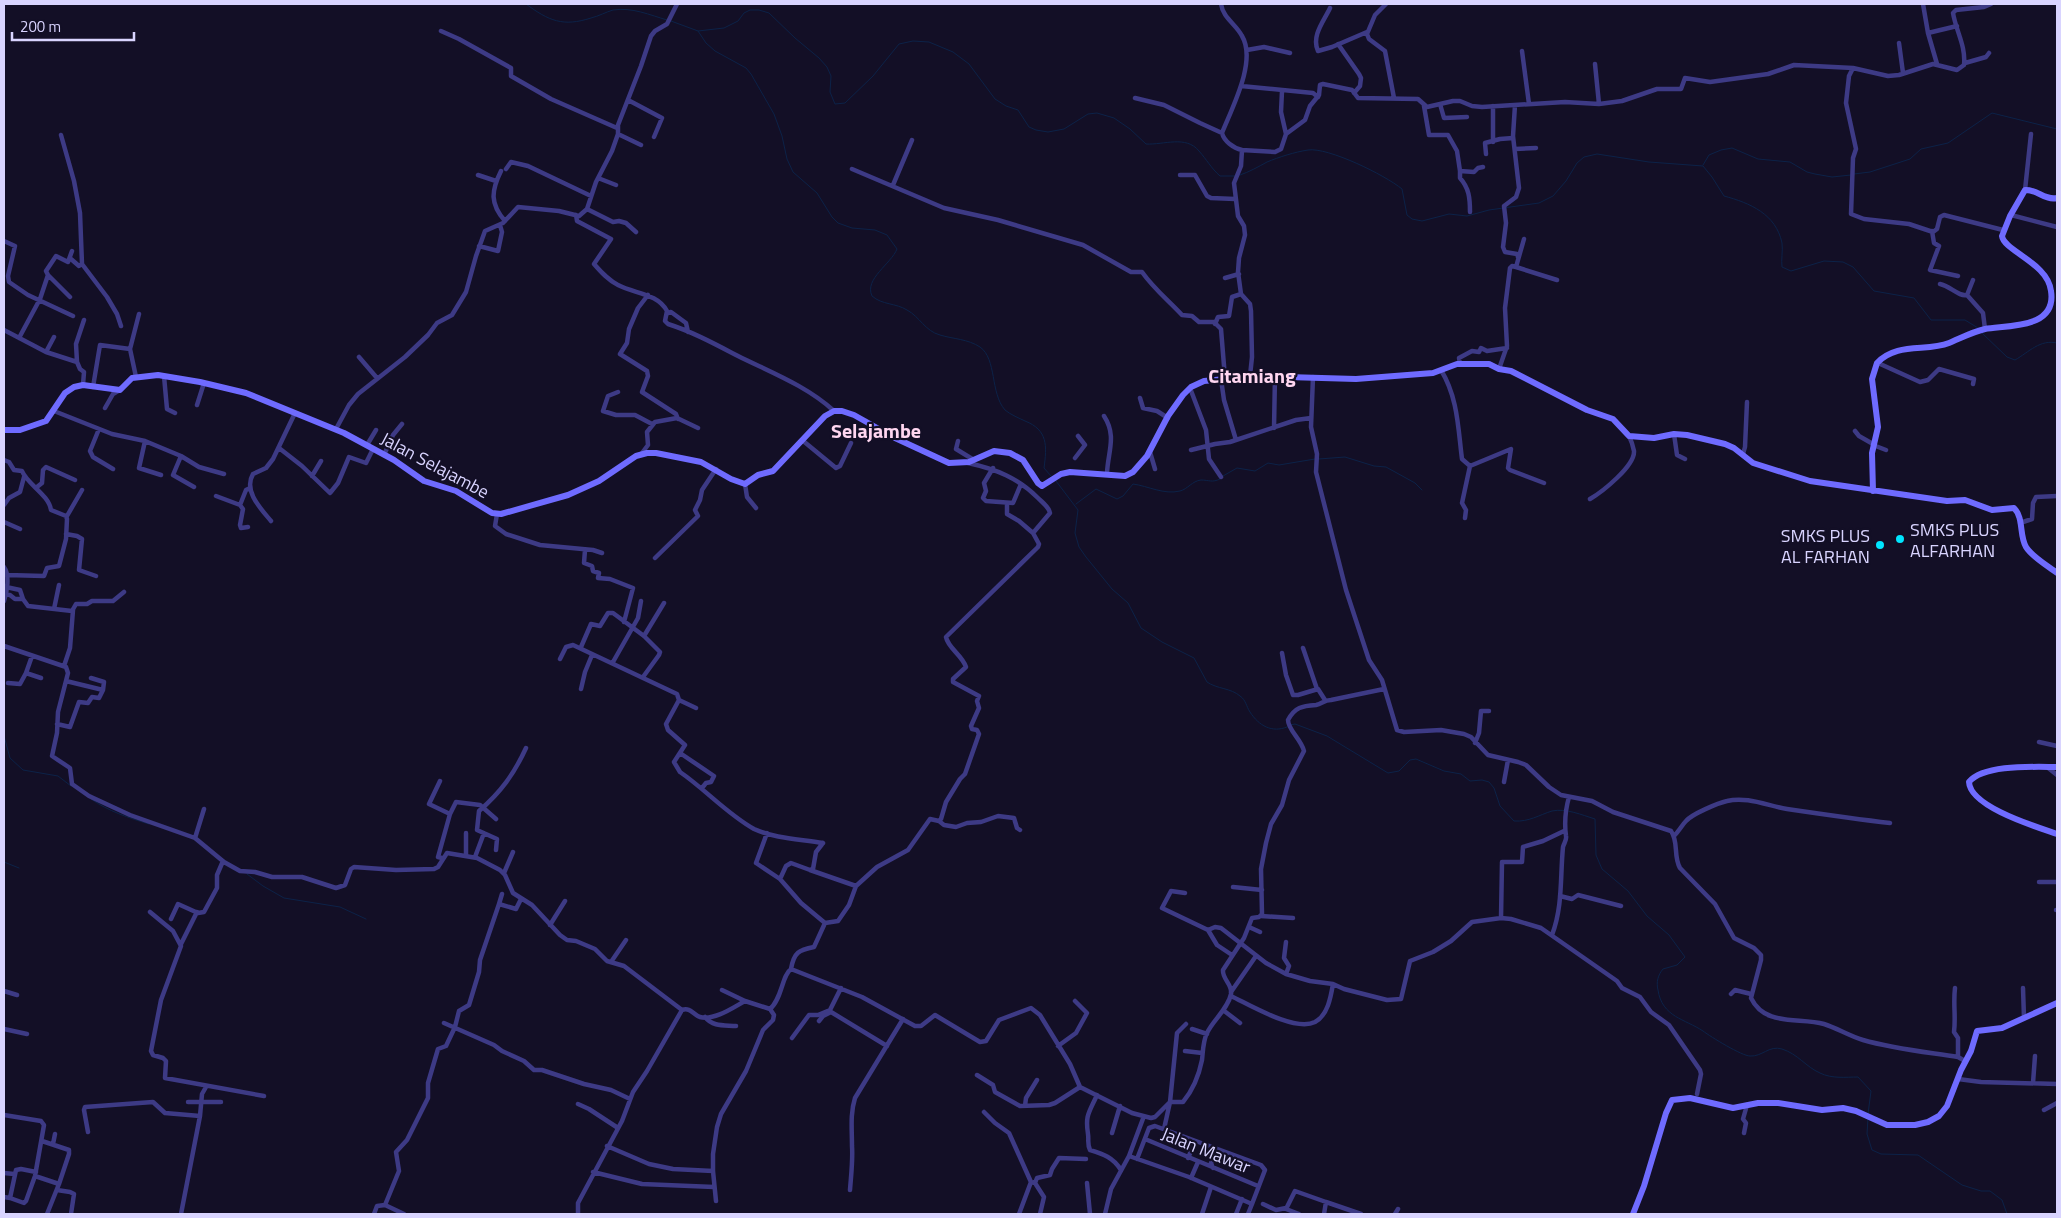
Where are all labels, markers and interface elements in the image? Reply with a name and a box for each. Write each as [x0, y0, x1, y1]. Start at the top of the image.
scale bar [12, 10, 135, 42]
text: 200 m [20, 15, 61, 38]
district label: Citamiang [1208, 360, 1296, 391]
district label: Selajambe [831, 415, 921, 446]
street label: Jalan Selajambe [376, 425, 494, 505]
place label: SMKS PLUS ALFARHAN [1910, 516, 1999, 564]
place label: SMKS PLUS AL FARHAN [1781, 522, 1870, 570]
marker: SMKS PLUS ALFARHAN [1894, 533, 1906, 545]
marker: SMKS PLUS AL FARHAN [1874, 539, 1886, 551]
street label: Jalan Mawar [1157, 1120, 1255, 1180]

